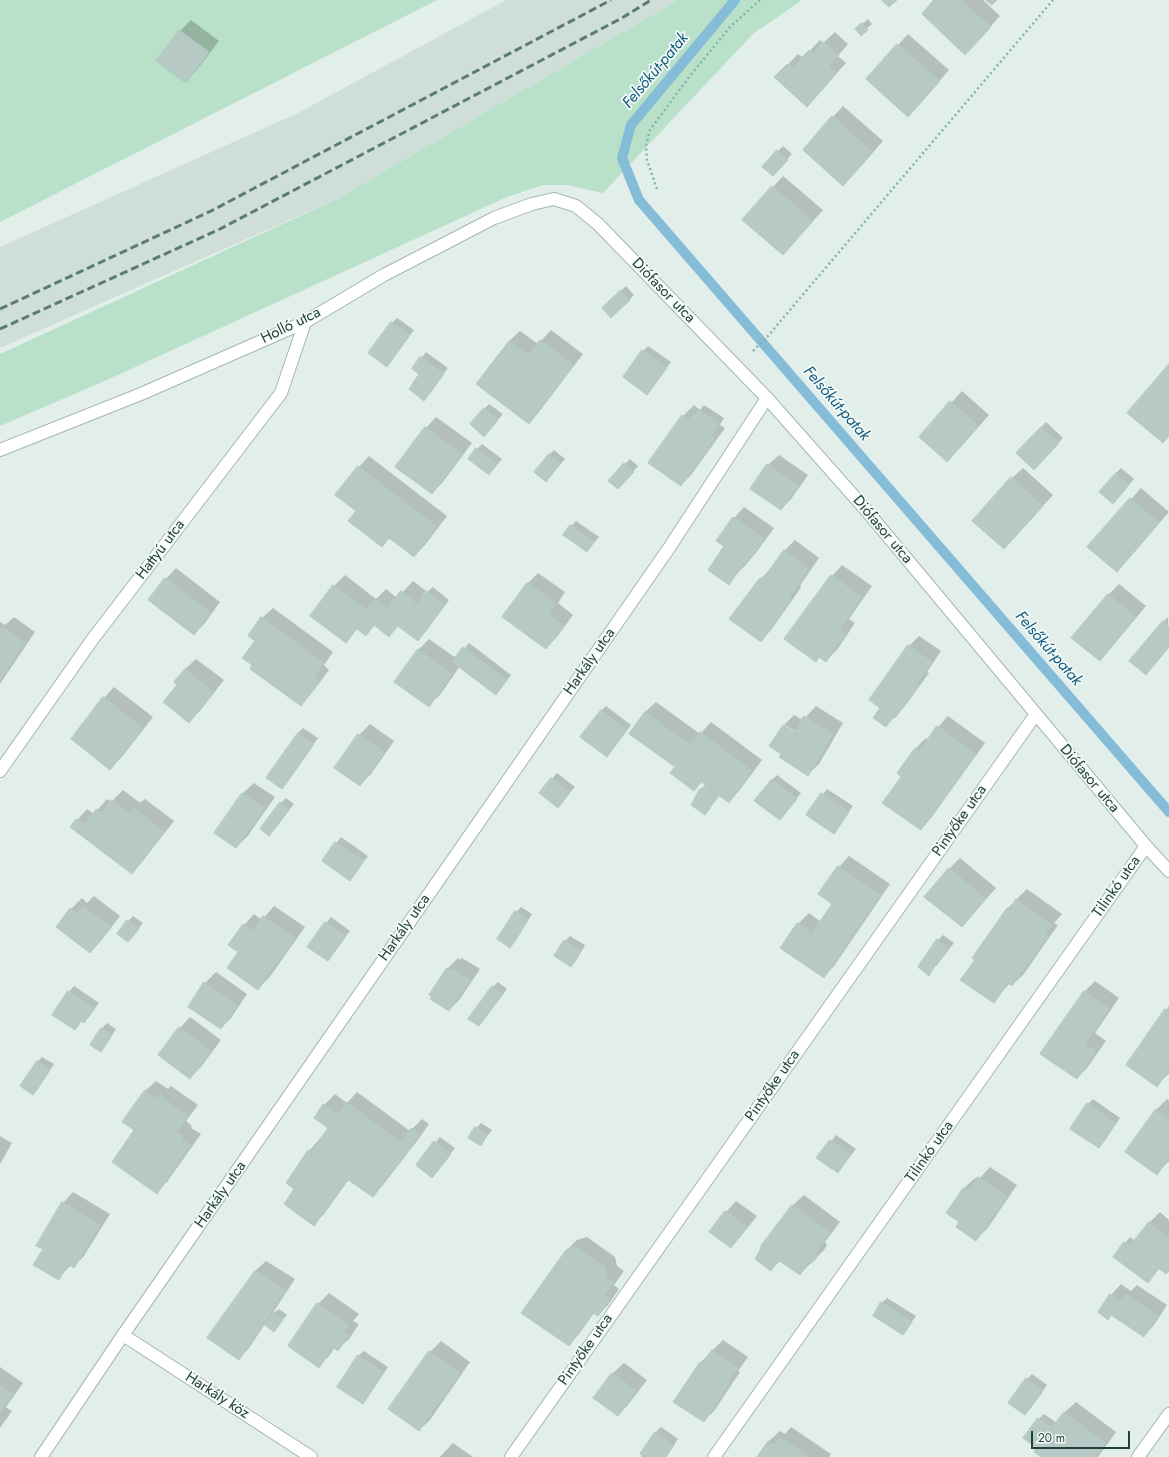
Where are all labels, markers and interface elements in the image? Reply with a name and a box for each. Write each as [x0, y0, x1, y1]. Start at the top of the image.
water label: Felsőkút-patak [619, 29, 693, 113]
street label: Diófasor utca [628, 255, 698, 327]
street label: Holló utca [258, 304, 324, 348]
water label: Felsőkút-patak [798, 363, 874, 445]
street label: Diófasor utca [848, 492, 916, 568]
street label: Hattyú utca [133, 517, 189, 583]
water label: Felsőkút-patak [1010, 608, 1086, 690]
street label: Harkály utca [560, 625, 620, 699]
street label: Diófasor utca [1055, 741, 1123, 817]
street label: Pintyőke utca [929, 782, 991, 860]
street label: Tilinkó utca [1089, 853, 1145, 921]
street label: Harkály utca [375, 891, 435, 965]
street label: Pintyőke utca [742, 1047, 804, 1125]
street label: Tilinkó utca [902, 1118, 958, 1186]
street label: Harkály utca [191, 1158, 251, 1232]
street label: Pintyőke utca [555, 1311, 617, 1389]
street label: Harkály köz [182, 1369, 252, 1423]
scale bar [1033, 1423, 1132, 1449]
text: 20 m [1038, 1429, 1065, 1447]

